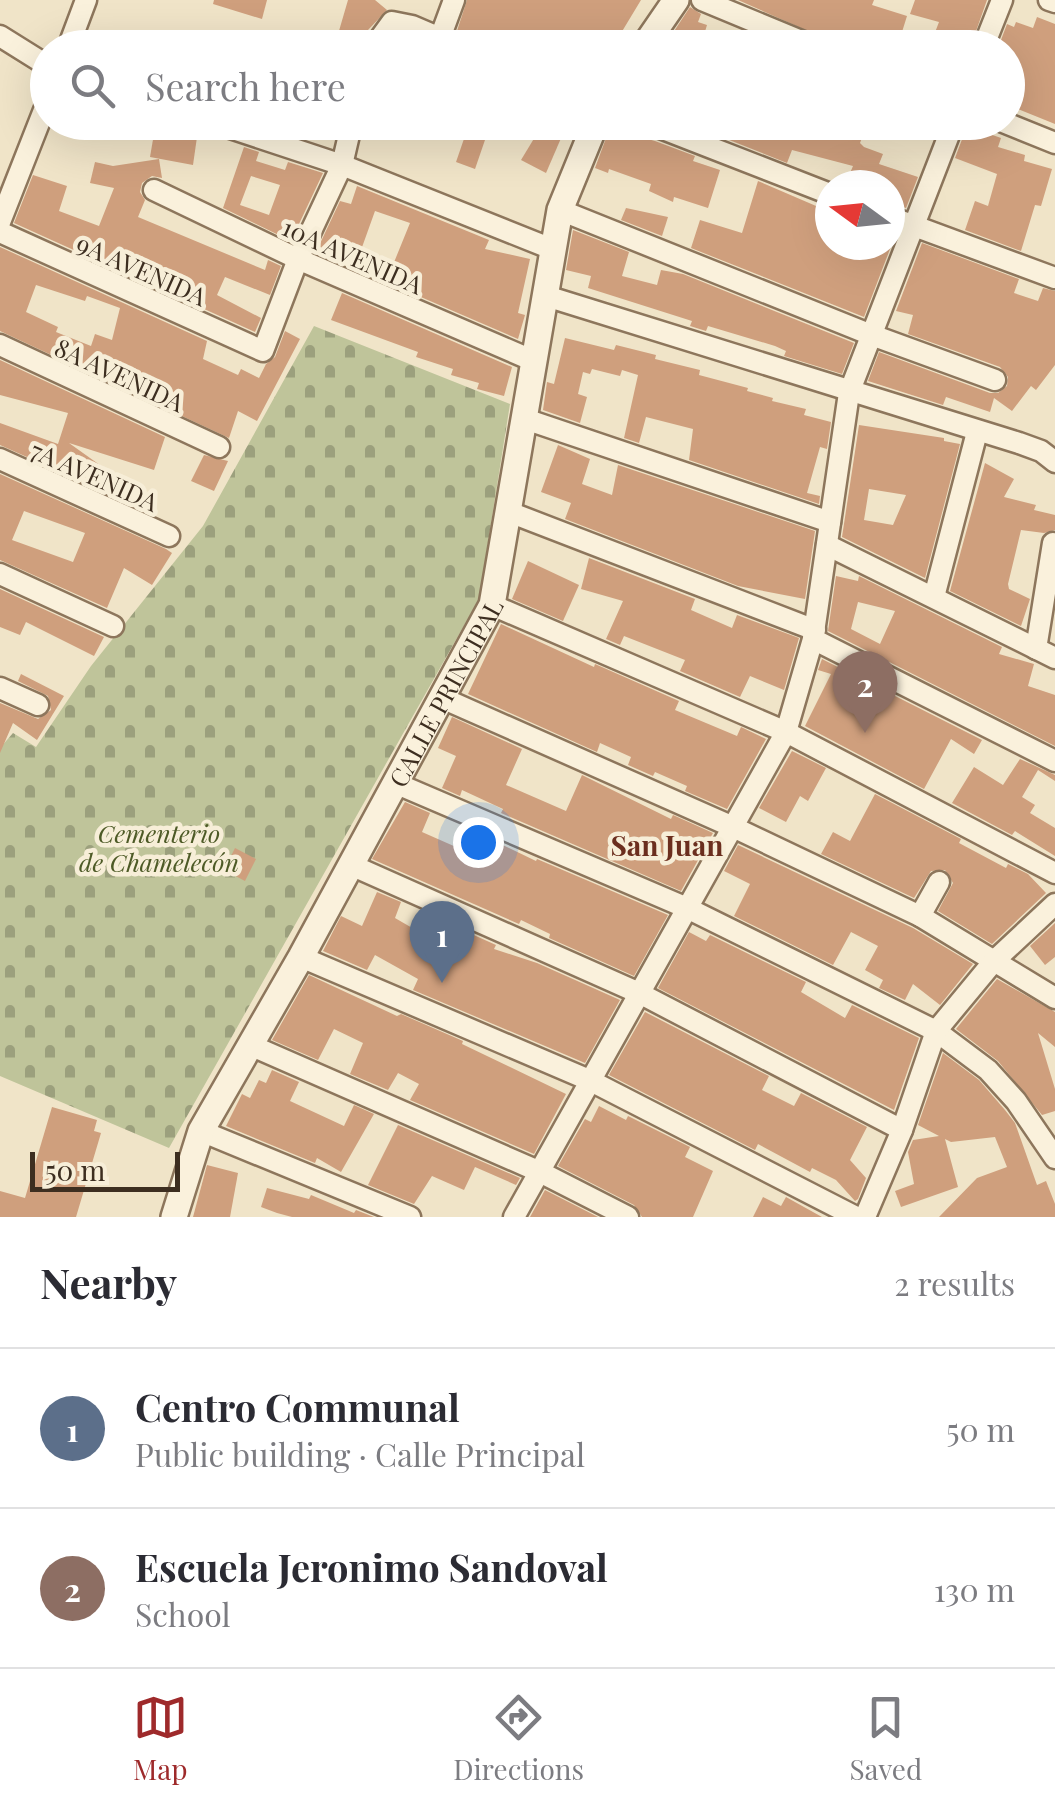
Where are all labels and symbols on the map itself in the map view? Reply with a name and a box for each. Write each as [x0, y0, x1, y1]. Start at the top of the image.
north arrow [815, 170, 905, 260]
street label: 10A AVENIDA [278, 209, 429, 301]
street label: 9A AVENIDA [72, 226, 212, 312]
street label: 8A AVENIDA [50, 330, 190, 418]
street label: 7A AVENIDA [26, 432, 164, 518]
street label: CALLE PRINCIPAL [380, 592, 509, 792]
pin: 2 [832, 650, 898, 733]
park label: Cementerio de Chamelecón [79, 816, 239, 878]
your location [453, 817, 504, 868]
district label: San Juan [610, 826, 724, 863]
pin: 1 [410, 900, 474, 983]
scale bar [30, 1147, 180, 1192]

